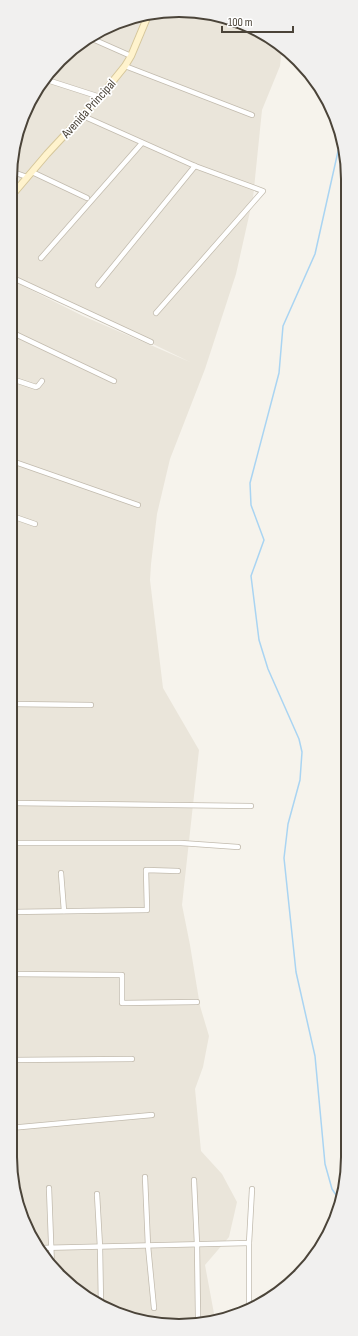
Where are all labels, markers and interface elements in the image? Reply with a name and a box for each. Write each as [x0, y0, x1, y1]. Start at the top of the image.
scale bar [222, 8, 293, 34]
text: 100 m [228, 15, 253, 30]
street label: Avenida Principal [57, 76, 119, 142]

